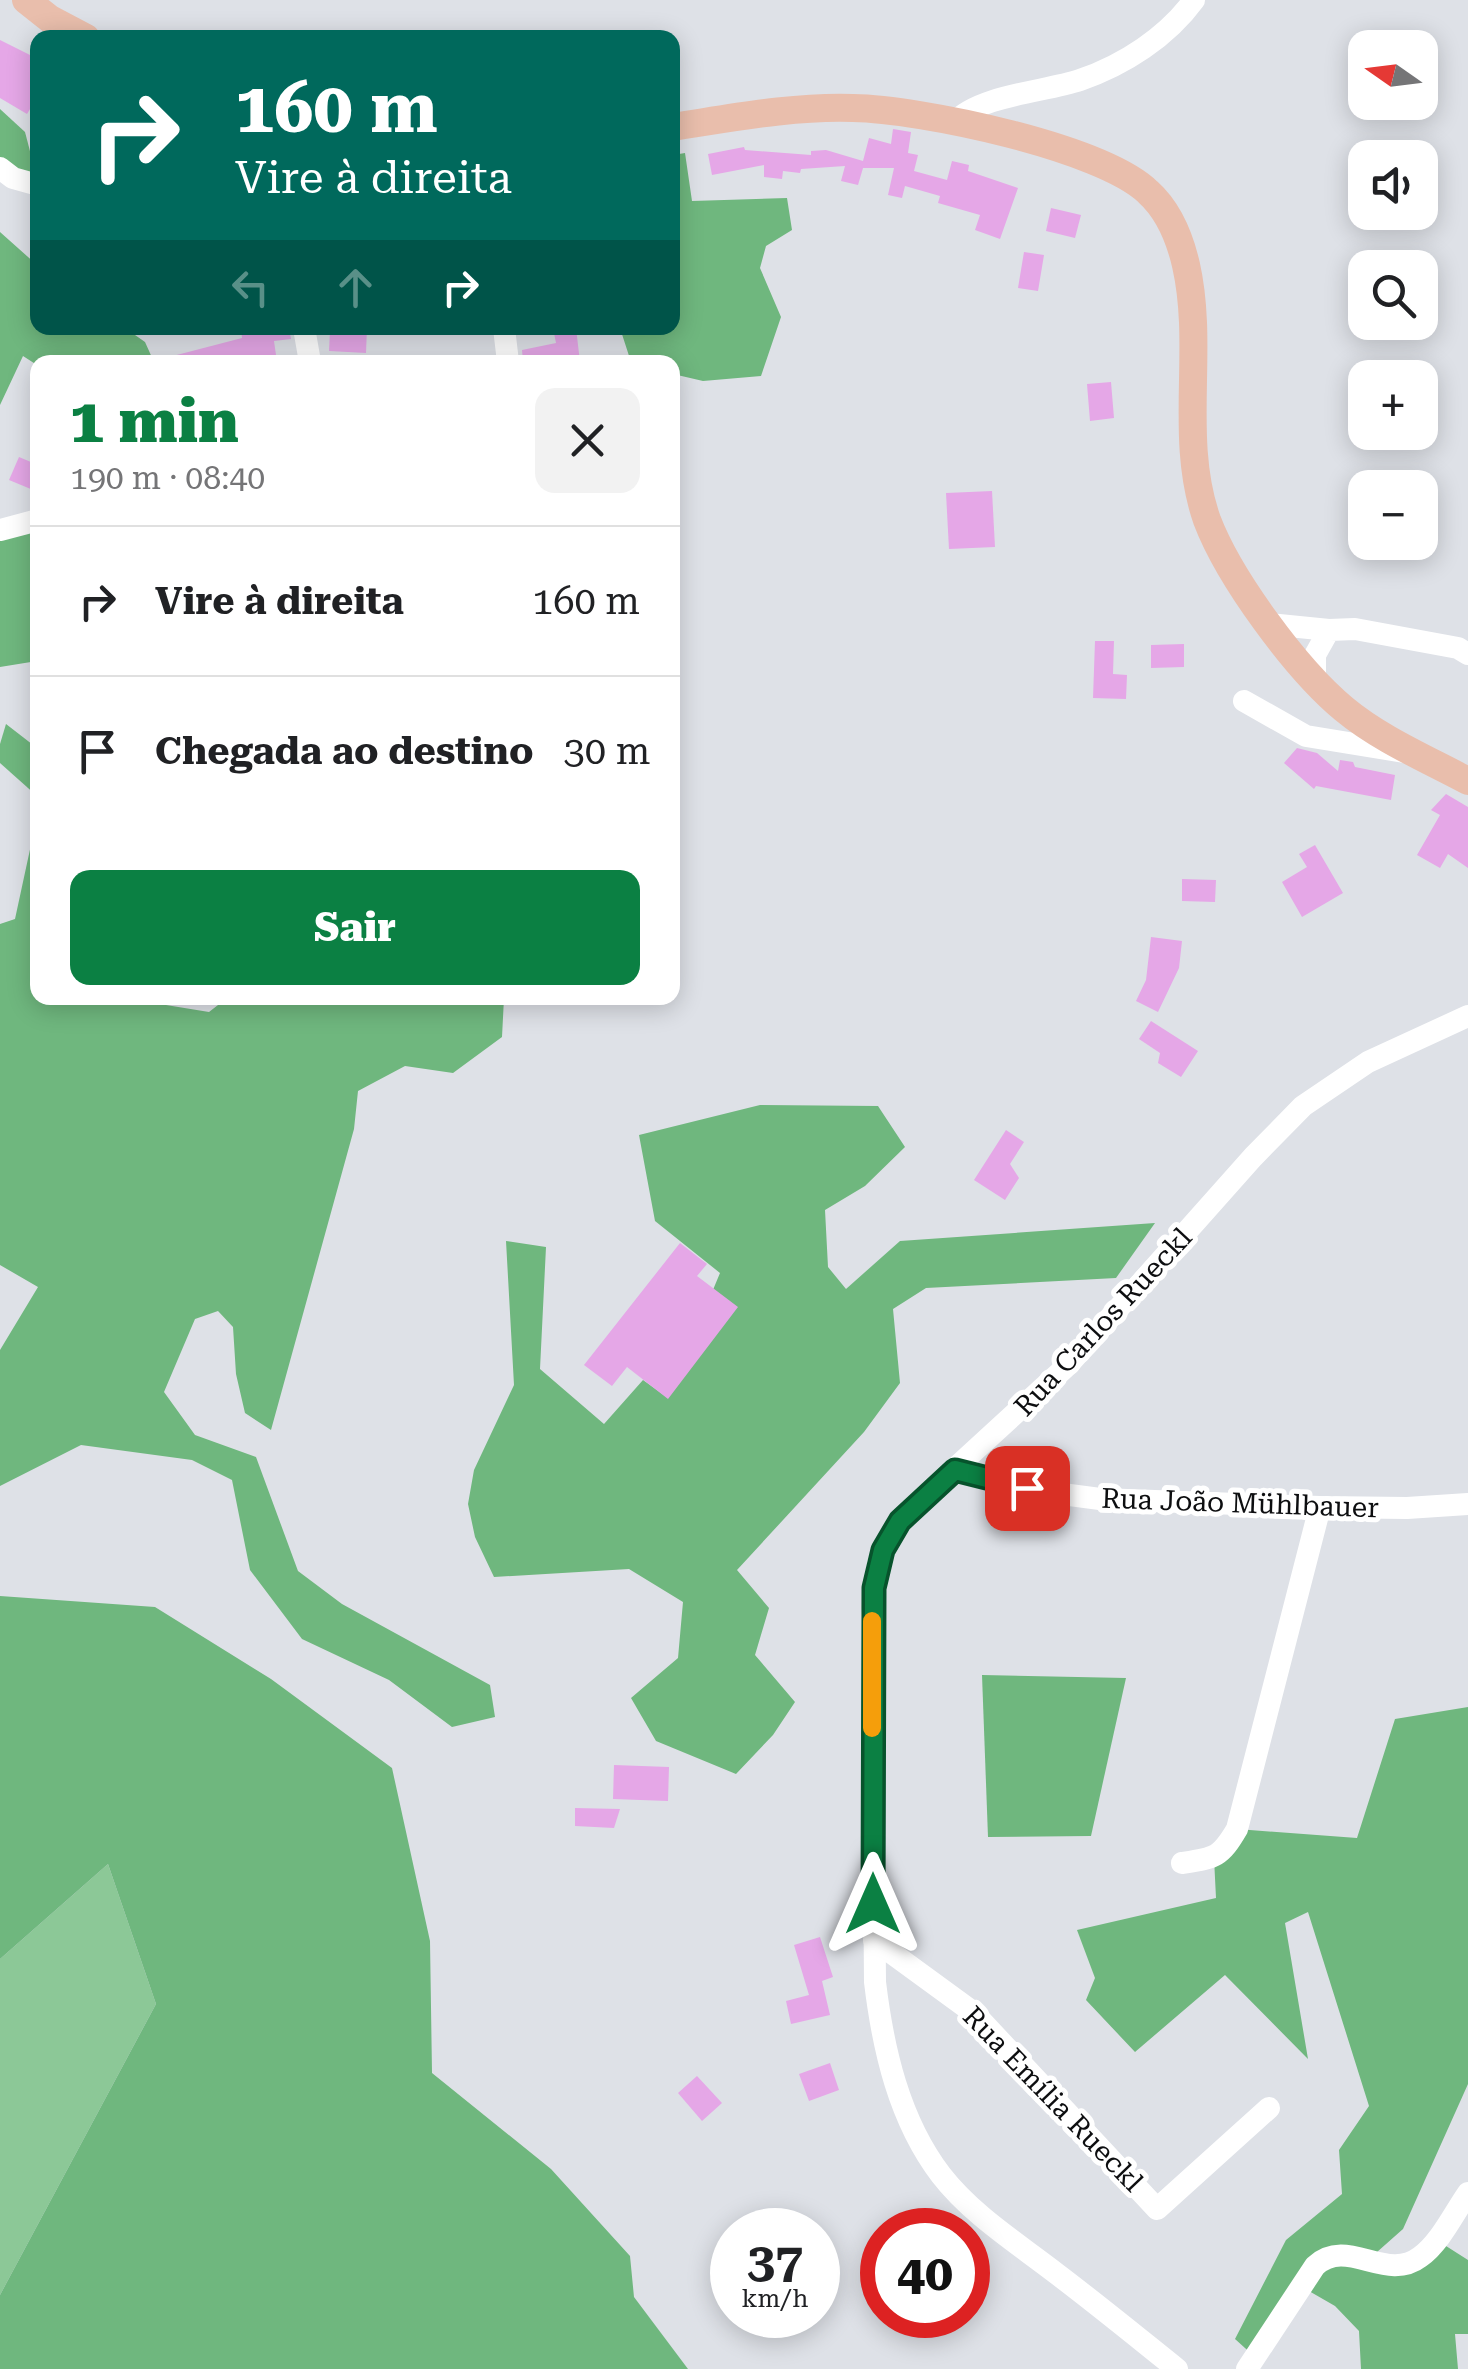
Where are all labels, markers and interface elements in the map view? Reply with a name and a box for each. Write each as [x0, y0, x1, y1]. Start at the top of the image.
north arrow [1348, 30, 1438, 120]
map controls [1348, 30, 1438, 560]
text: 160 m [235, 67, 438, 149]
icon: right [70, 70, 200, 200]
button: sound [1348, 140, 1438, 230]
text: Vire à direita [235, 151, 512, 204]
button: search [1348, 250, 1438, 340]
icon: left [223, 260, 278, 315]
icon: ahead [328, 260, 383, 315]
icon: right [433, 260, 488, 315]
button: + [1348, 360, 1438, 450]
text: 1 min [70, 386, 239, 457]
button: close [535, 388, 640, 493]
text: 190 m · 08:40 [70, 459, 265, 497]
button: − [1348, 470, 1438, 560]
icon: right [70, 574, 125, 629]
text: Vire à direita [155, 579, 404, 623]
text: 160 m [532, 579, 640, 623]
icon: arrive [70, 724, 125, 779]
text: Chegada ao destino [155, 729, 533, 773]
text: 30 m [563, 729, 650, 773]
button: Sair [70, 870, 640, 985]
street label: Rua Carlos Rueckl [1007, 1221, 1199, 1423]
pin [985, 1446, 1070, 1531]
icon: arrive [1000, 1461, 1055, 1516]
street label: Rua João Mühlbauer [1101, 1482, 1379, 1524]
position arrow [821, 1852, 925, 1956]
street label: Rua Emília Rueckl [956, 2000, 1150, 2199]
speed limit sign: 40 [860, 2208, 990, 2338]
text: 37 [747, 2232, 803, 2290]
text: km/h [742, 2284, 808, 2313]

